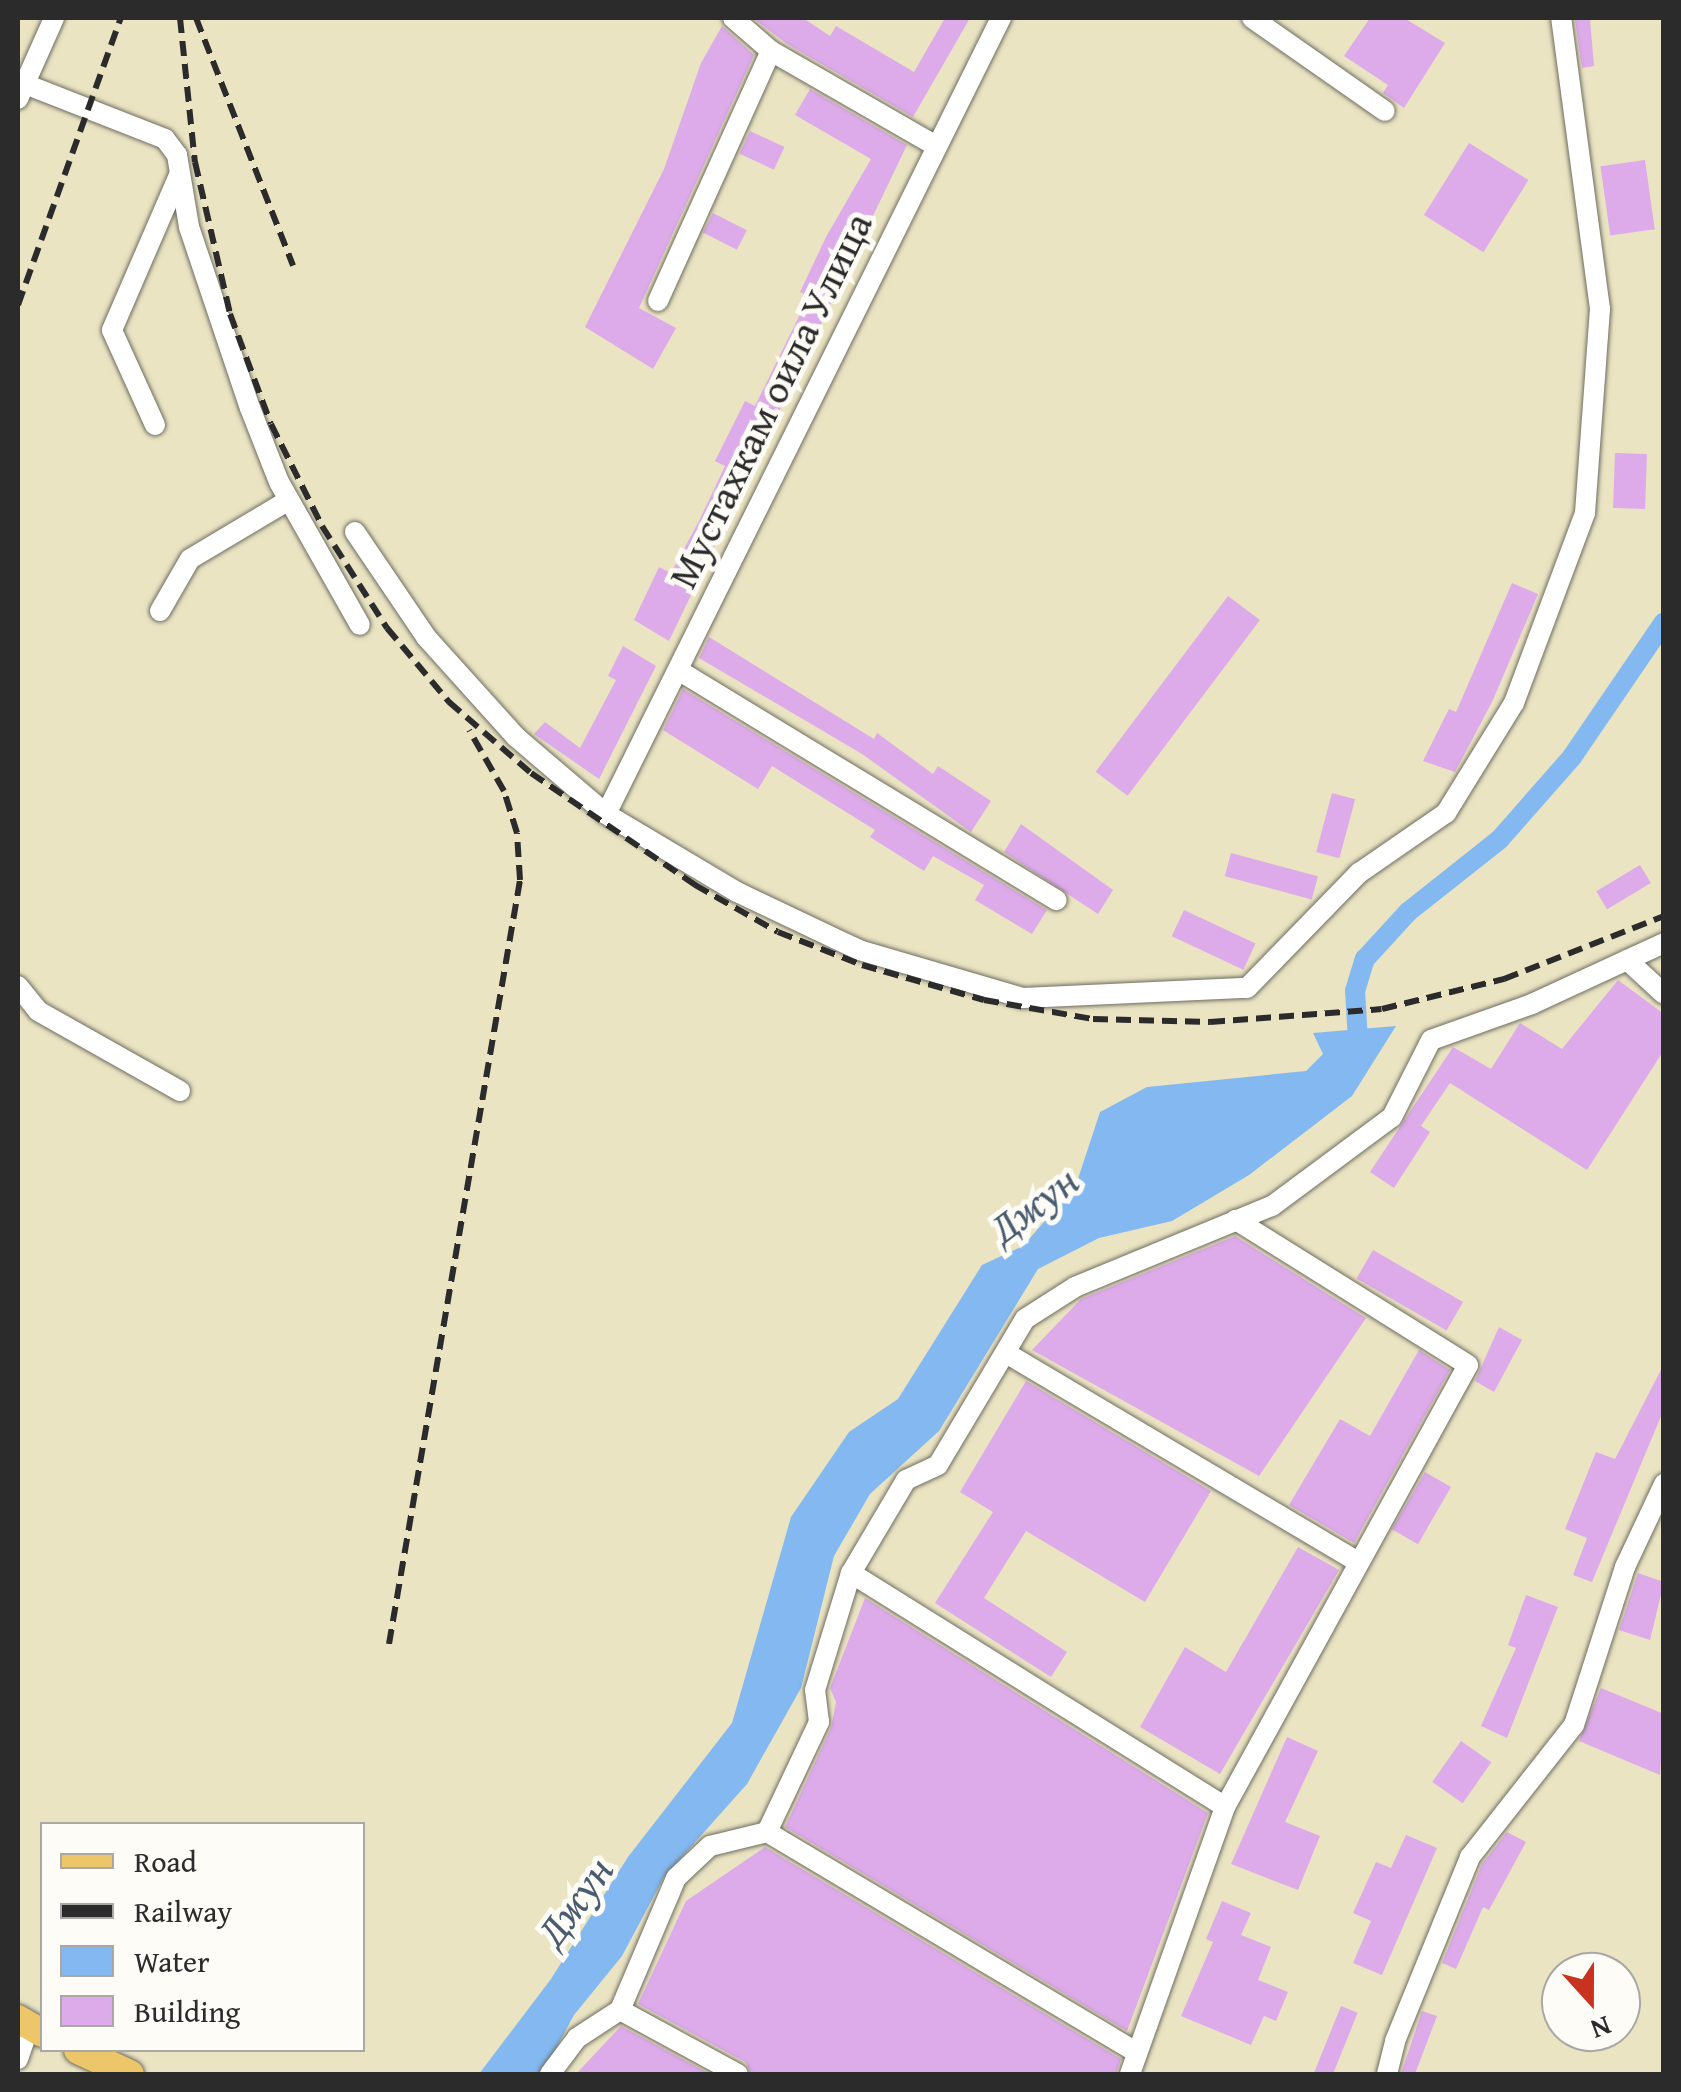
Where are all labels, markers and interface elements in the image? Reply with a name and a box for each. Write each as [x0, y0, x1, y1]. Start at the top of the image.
street label: Мустахкам оила Улица [658, 204, 882, 596]
water label: Джун [979, 1154, 1087, 1254]
legend [40, 1822, 365, 2052]
text: Road [134, 1839, 197, 1883]
water label: Джун [525, 1846, 623, 1956]
text: Railway [134, 1889, 232, 1933]
text: Water [134, 1939, 210, 1983]
north arrow [1541, 1952, 1641, 2052]
text: Building [134, 1989, 240, 2033]
text: N [1585, 2006, 1617, 2051]

